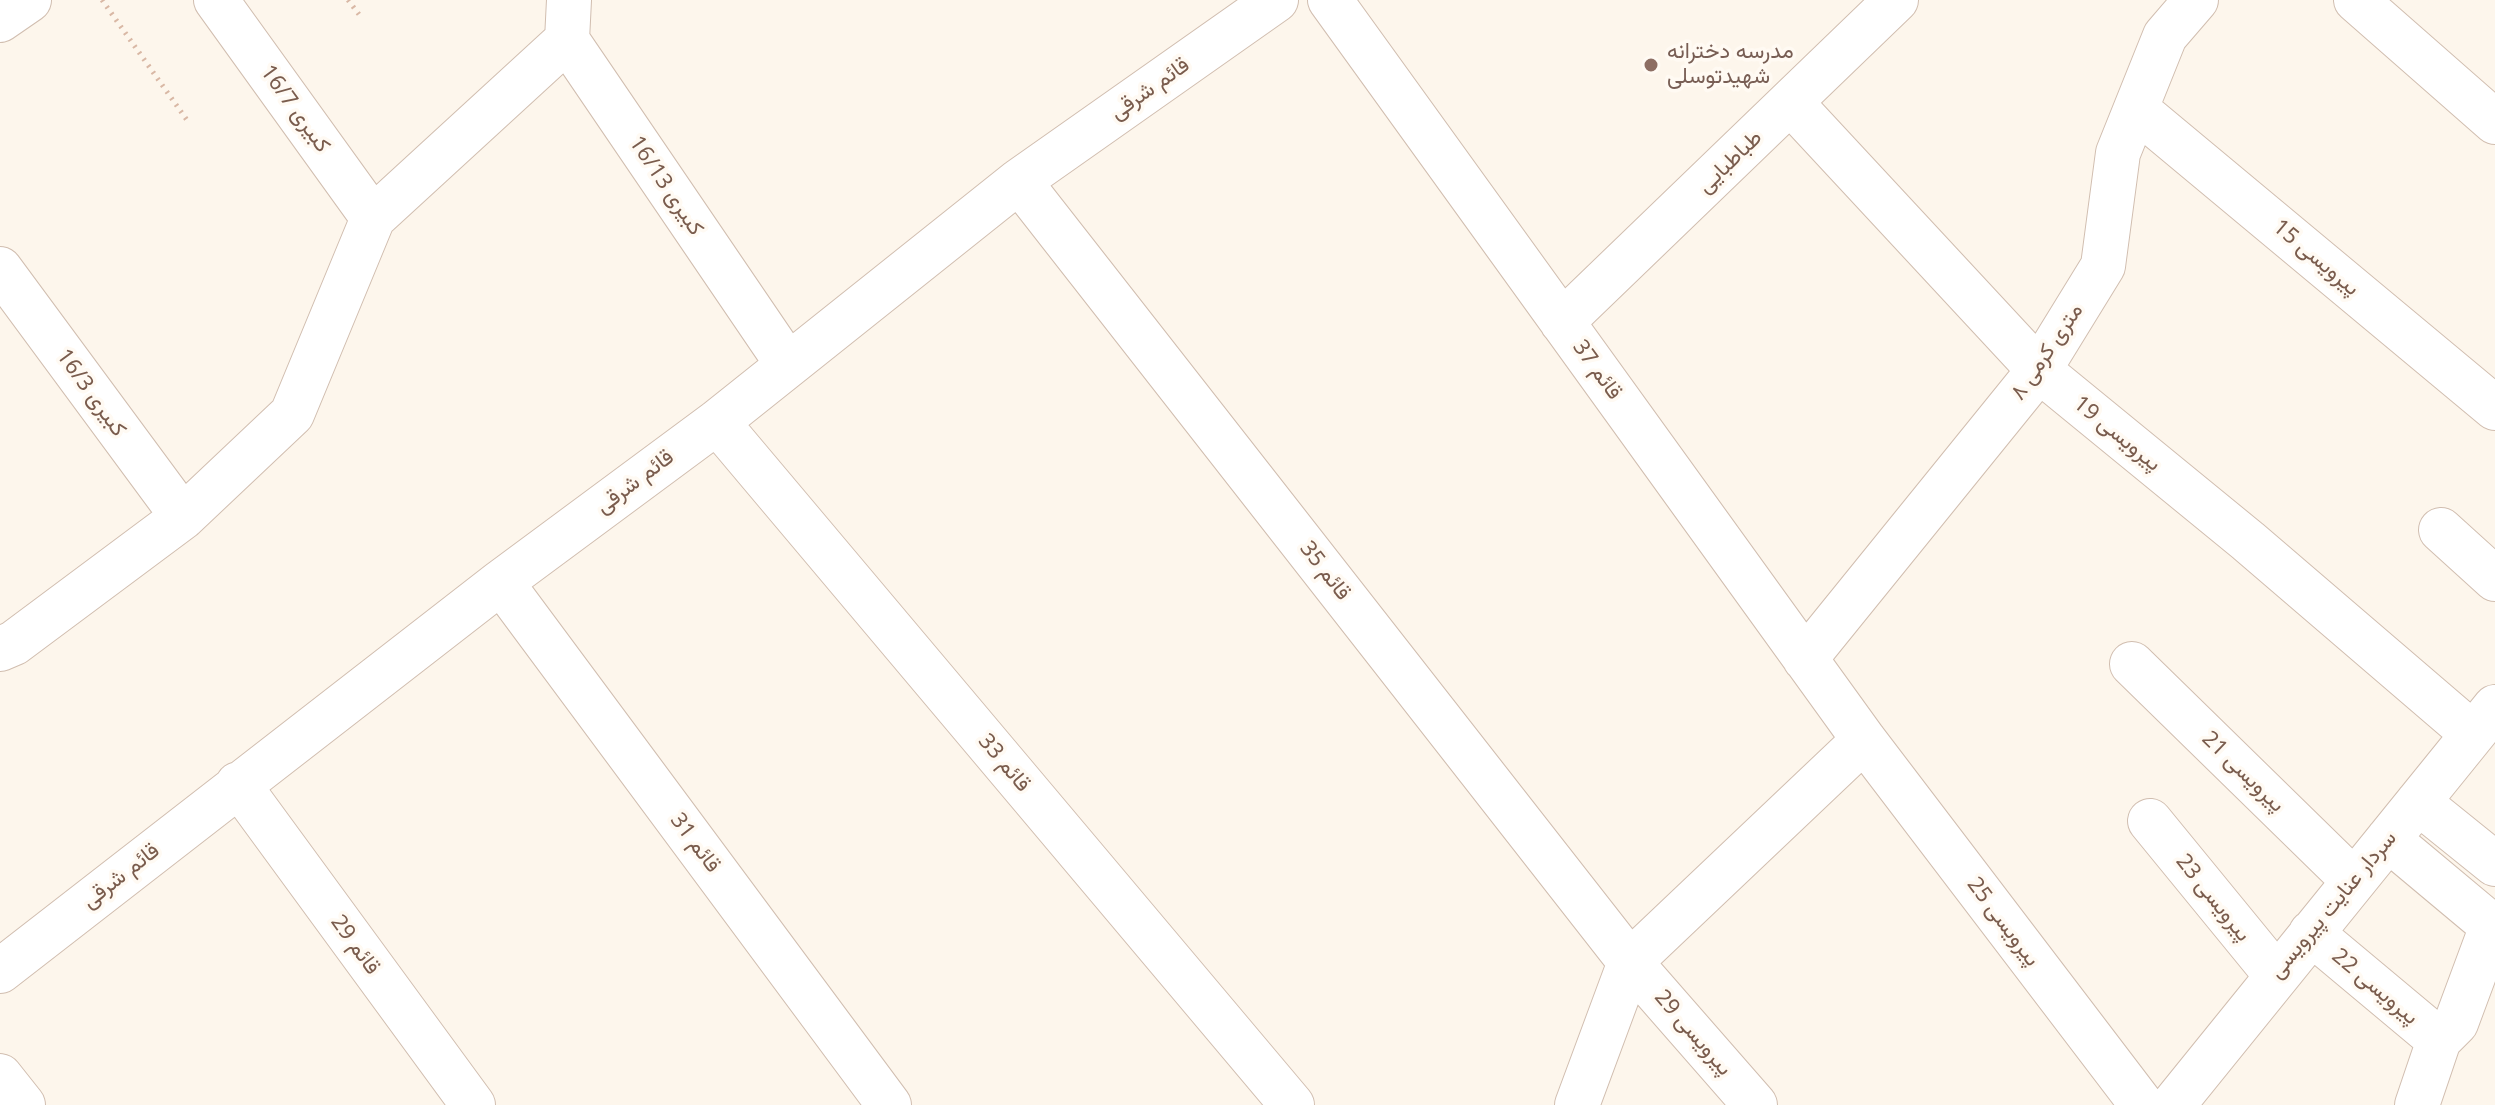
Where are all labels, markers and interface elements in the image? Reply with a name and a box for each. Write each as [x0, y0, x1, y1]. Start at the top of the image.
place label: مدرسه دخترانه شهیدتوسلی [1667, 39, 1794, 90]
street label: قائم شرقی [1105, 52, 1195, 126]
marker: مدرسه دخترانه شهیدتوسلی [1642, 56, 1660, 74]
street label: کبیری 16/7 [254, 60, 336, 158]
street label: طباطبایی [1692, 125, 1768, 199]
street label: کبیری 16/13 [623, 131, 709, 241]
street label: پیرویسی 15 [2267, 214, 2365, 302]
street label: ۸ متری کرمی [2005, 299, 2089, 405]
street label: قائم 37 [1567, 335, 1627, 405]
street label: کبیری 16/3 [50, 344, 132, 442]
street label: پیرویسی 19 [2068, 391, 2166, 477]
street label: قائم شرقی [591, 444, 679, 520]
street label: قائم 35 [1294, 536, 1356, 606]
street label: پیرویسی 21 [2196, 726, 2290, 818]
street label: قائم 33 [972, 729, 1036, 797]
street label: قائم 31 [664, 808, 726, 878]
street label: سردار عنایت پیرویسی [2264, 826, 2402, 984]
street label: قائم شرقی [77, 838, 165, 914]
street label: پیرویسی 23 [2170, 849, 2256, 947]
street label: پیرویسی 25 [1961, 872, 2045, 972]
street label: قائم 29 [325, 910, 385, 980]
street label: پیرویسی 22 [2326, 943, 2424, 1031]
street label: پیرویسی 29 [1649, 985, 1737, 1081]

